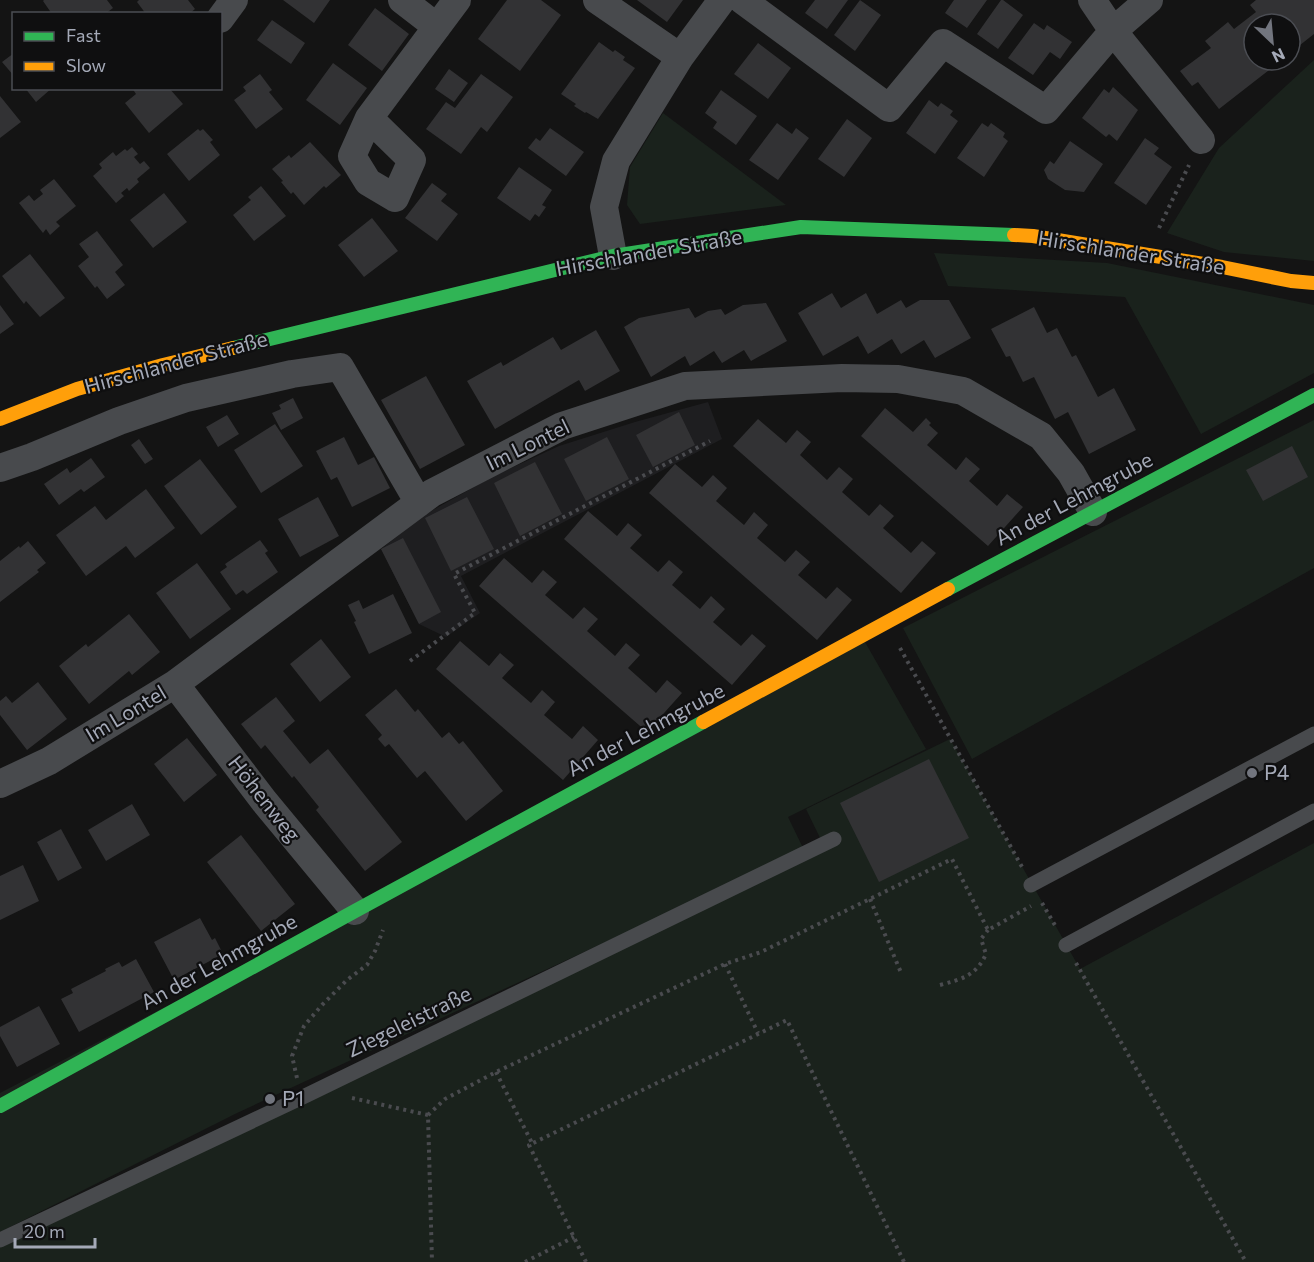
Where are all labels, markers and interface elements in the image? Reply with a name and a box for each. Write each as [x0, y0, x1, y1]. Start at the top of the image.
legend [12, 12, 222, 90]
north arrow [1242, 12, 1302, 72]
text: Fast [66, 24, 101, 46]
text: N [1269, 45, 1288, 67]
text: Slow [66, 54, 106, 76]
street label: Hirschlander Straße [554, 223, 744, 280]
street label: Hirschlander Straße [1036, 224, 1226, 279]
street label: Hirschlander Straße [81, 325, 270, 398]
street label: Im Lontel [482, 413, 573, 475]
street label: An der Lehmgrube [990, 446, 1156, 550]
street label: An der Lehmgrube [562, 677, 728, 781]
street label: Im Lontel [80, 679, 170, 747]
street label: Höhenweg [224, 750, 306, 846]
place label: P4 [1264, 759, 1290, 784]
marker: P4 [1245, 766, 1259, 780]
street label: An der Lehmgrube [136, 907, 301, 1014]
street label: Ziegeleistraße [342, 980, 475, 1062]
place label: P1 [282, 1085, 304, 1110]
marker: P1 [263, 1092, 277, 1106]
scale bar [15, 1211, 94, 1249]
text: 20 m [24, 1220, 65, 1242]

